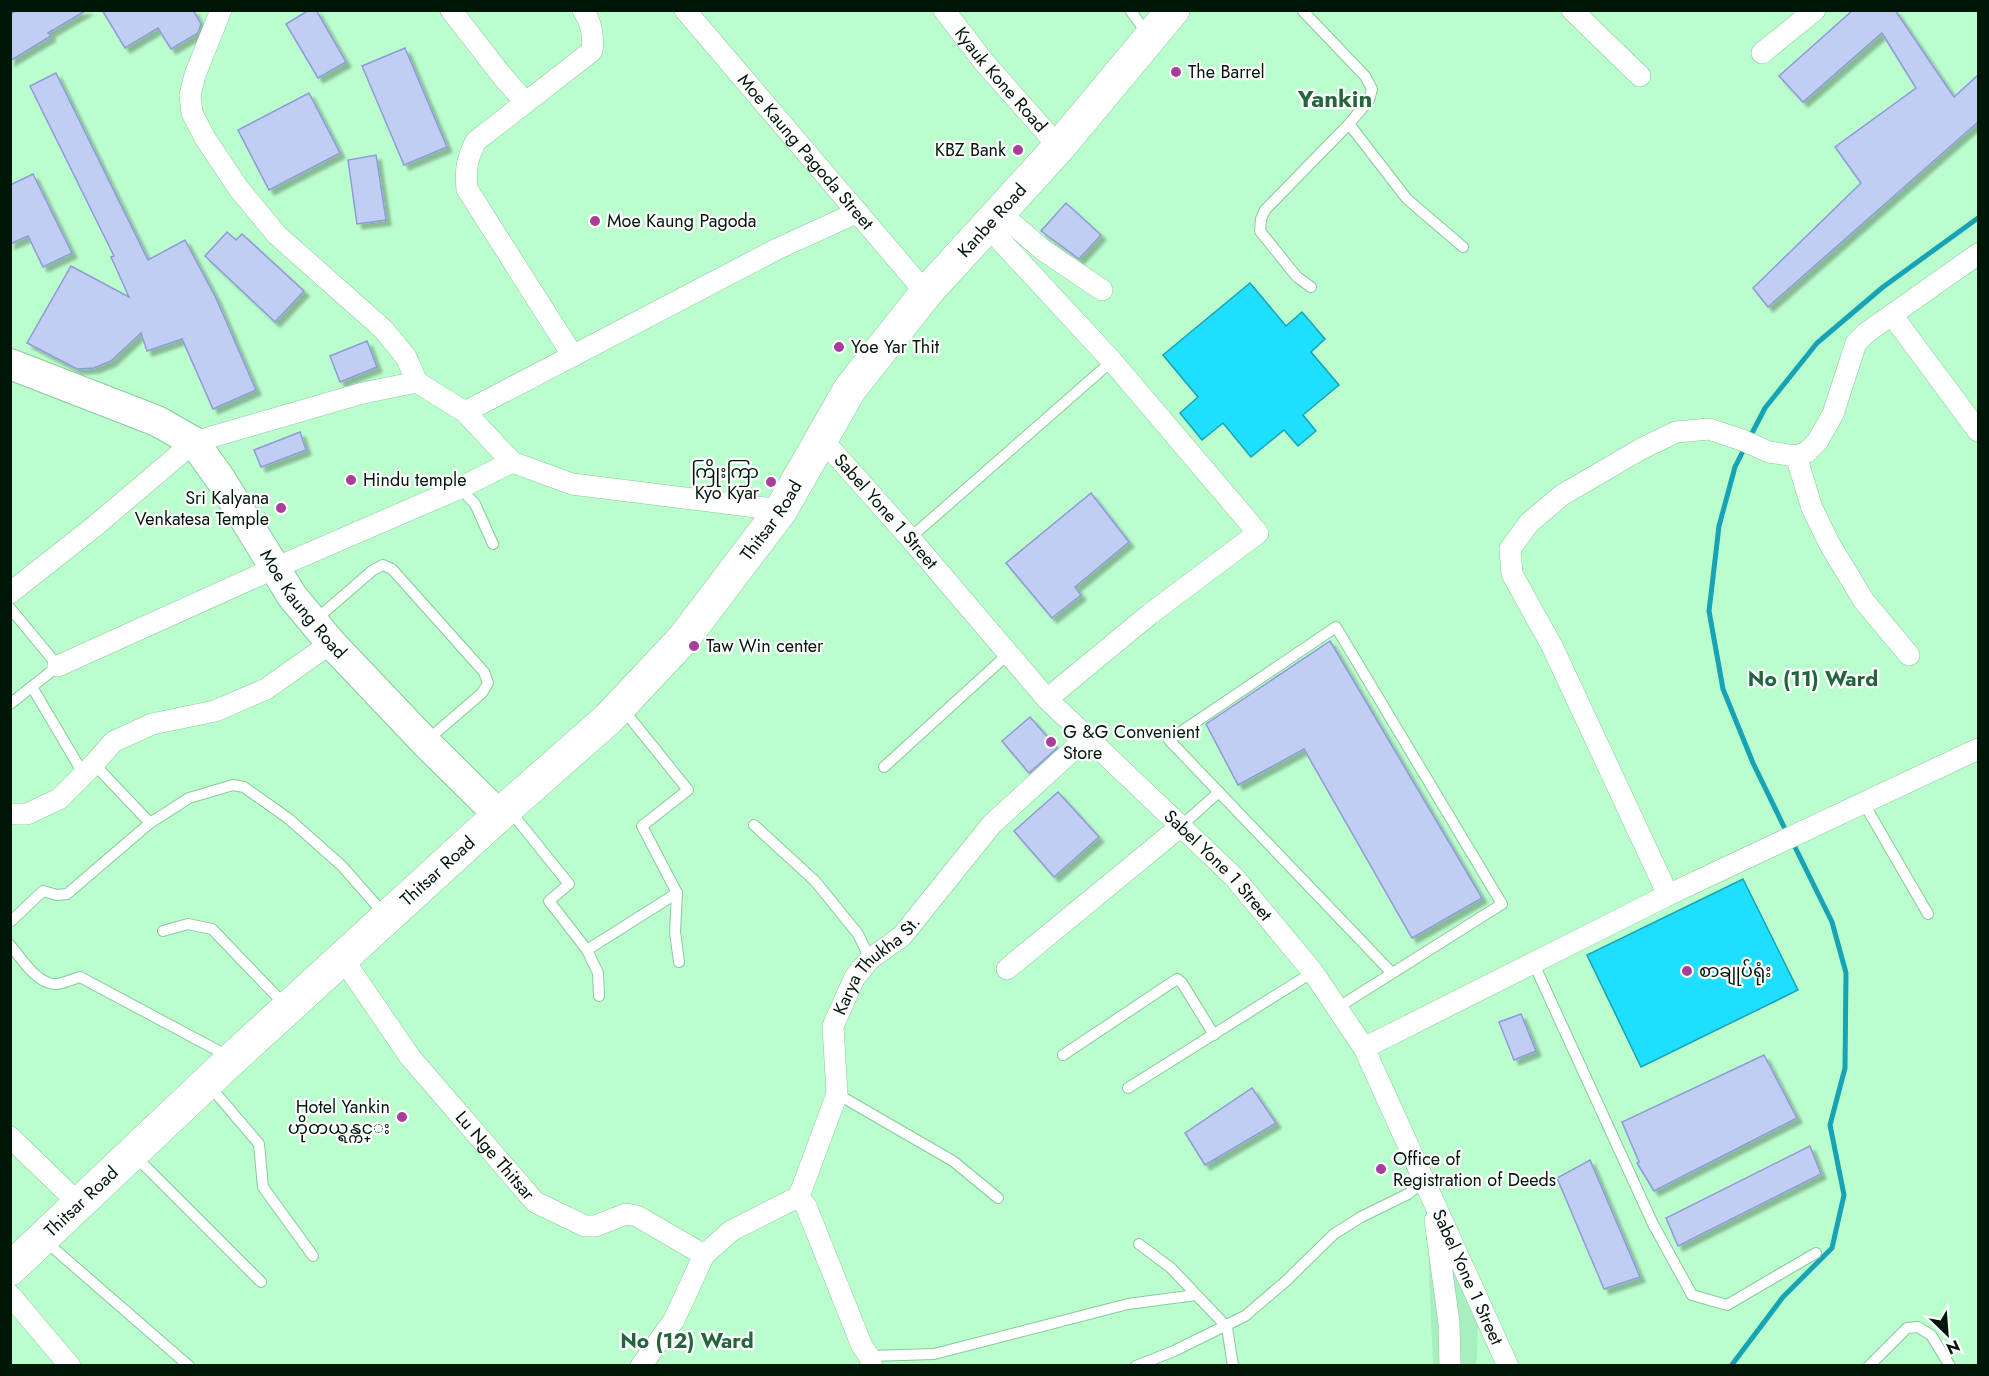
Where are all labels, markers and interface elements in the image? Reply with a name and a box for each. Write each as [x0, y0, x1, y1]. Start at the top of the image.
street label: Kyauk Kone Road [949, 22, 1053, 138]
place label: The Barrel [1188, 59, 1265, 85]
marker: The Barrel [1169, 65, 1183, 79]
street label: Moe Kaung Pagoda Street [732, 68, 880, 236]
district label: Yankin [1297, 81, 1372, 116]
place label: KBZ Bank [935, 137, 1006, 163]
marker: KBZ Bank [1011, 143, 1025, 157]
street label: Kanbe Road [951, 178, 1033, 263]
place label: Moe Kaung Pagoda [607, 208, 756, 234]
marker: Moe Kaung Pagoda [588, 214, 602, 228]
place label: Yoe Yar Thit [851, 334, 940, 360]
marker: Yoe Yar Thit [832, 340, 846, 354]
street label: Sabel Yone 1 Street [828, 448, 945, 575]
place label: ကြိုးကြာ Kyo Kyar [691, 458, 760, 506]
place label: Hindu temple [363, 467, 466, 493]
marker: Hindu temple [344, 473, 358, 487]
street label: Thitsar Road [734, 475, 808, 566]
marker: ကြိုးကြာ Kyo Kyar [764, 475, 778, 489]
place label: Sri Kalyana Venkatesa Temple [135, 485, 269, 532]
marker: Sri Kalyana Venkatesa Temple [274, 501, 288, 515]
street label: Moe Kaung Road [253, 544, 353, 665]
place label: Taw Win center [706, 633, 824, 659]
marker: Taw Win center [687, 639, 701, 653]
district label: No (11) Ward [1748, 664, 1878, 694]
place label: G &G Convenient Store [1063, 719, 1200, 766]
marker: G &G Convenient Store [1044, 735, 1058, 749]
street label: Sabel Yone 1 Street [1158, 804, 1279, 927]
street label: Thitsar Road [394, 830, 481, 912]
street label: Karya Thukha St. [827, 910, 926, 1019]
place label: စာချုပ်ရုံး [1699, 958, 1771, 986]
marker: စာချုပ်ရုံး [1680, 964, 1694, 978]
place label: Hotel Yankin ဟိုတယ္ရန္ကင္း [288, 1094, 390, 1143]
street label: Lu Nge Thitsar [449, 1105, 542, 1207]
marker: Hotel Yankin ဟိုတယ္ရန္ကင္း [395, 1110, 409, 1124]
place label: Office of Registration of Deeds [1393, 1146, 1556, 1193]
street label: Thitsar Road [38, 1160, 124, 1243]
marker: Office of Registration of Deeds [1374, 1162, 1388, 1176]
street label: Sabel Yone 1 Street [1426, 1205, 1510, 1350]
north arrow [1917, 1304, 1977, 1364]
district label: No (12) Ward [620, 1326, 754, 1356]
text: N [1943, 1334, 1964, 1360]

